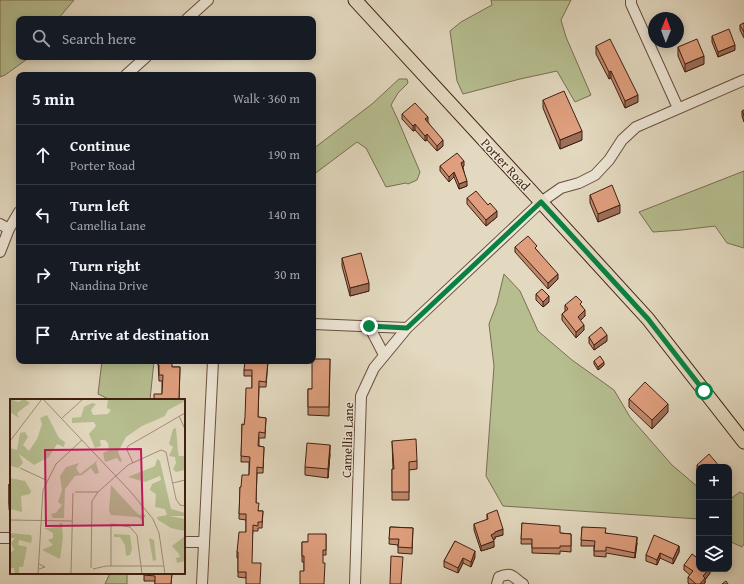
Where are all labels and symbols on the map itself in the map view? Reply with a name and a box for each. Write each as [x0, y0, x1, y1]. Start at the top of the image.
north arrow [648, 12, 684, 48]
street label: Porter Road [476, 134, 535, 195]
route end [360, 317, 378, 335]
route start [695, 382, 713, 400]
inset map [10, 399, 185, 574]
street label: Camellia Lane [337, 402, 358, 478]

